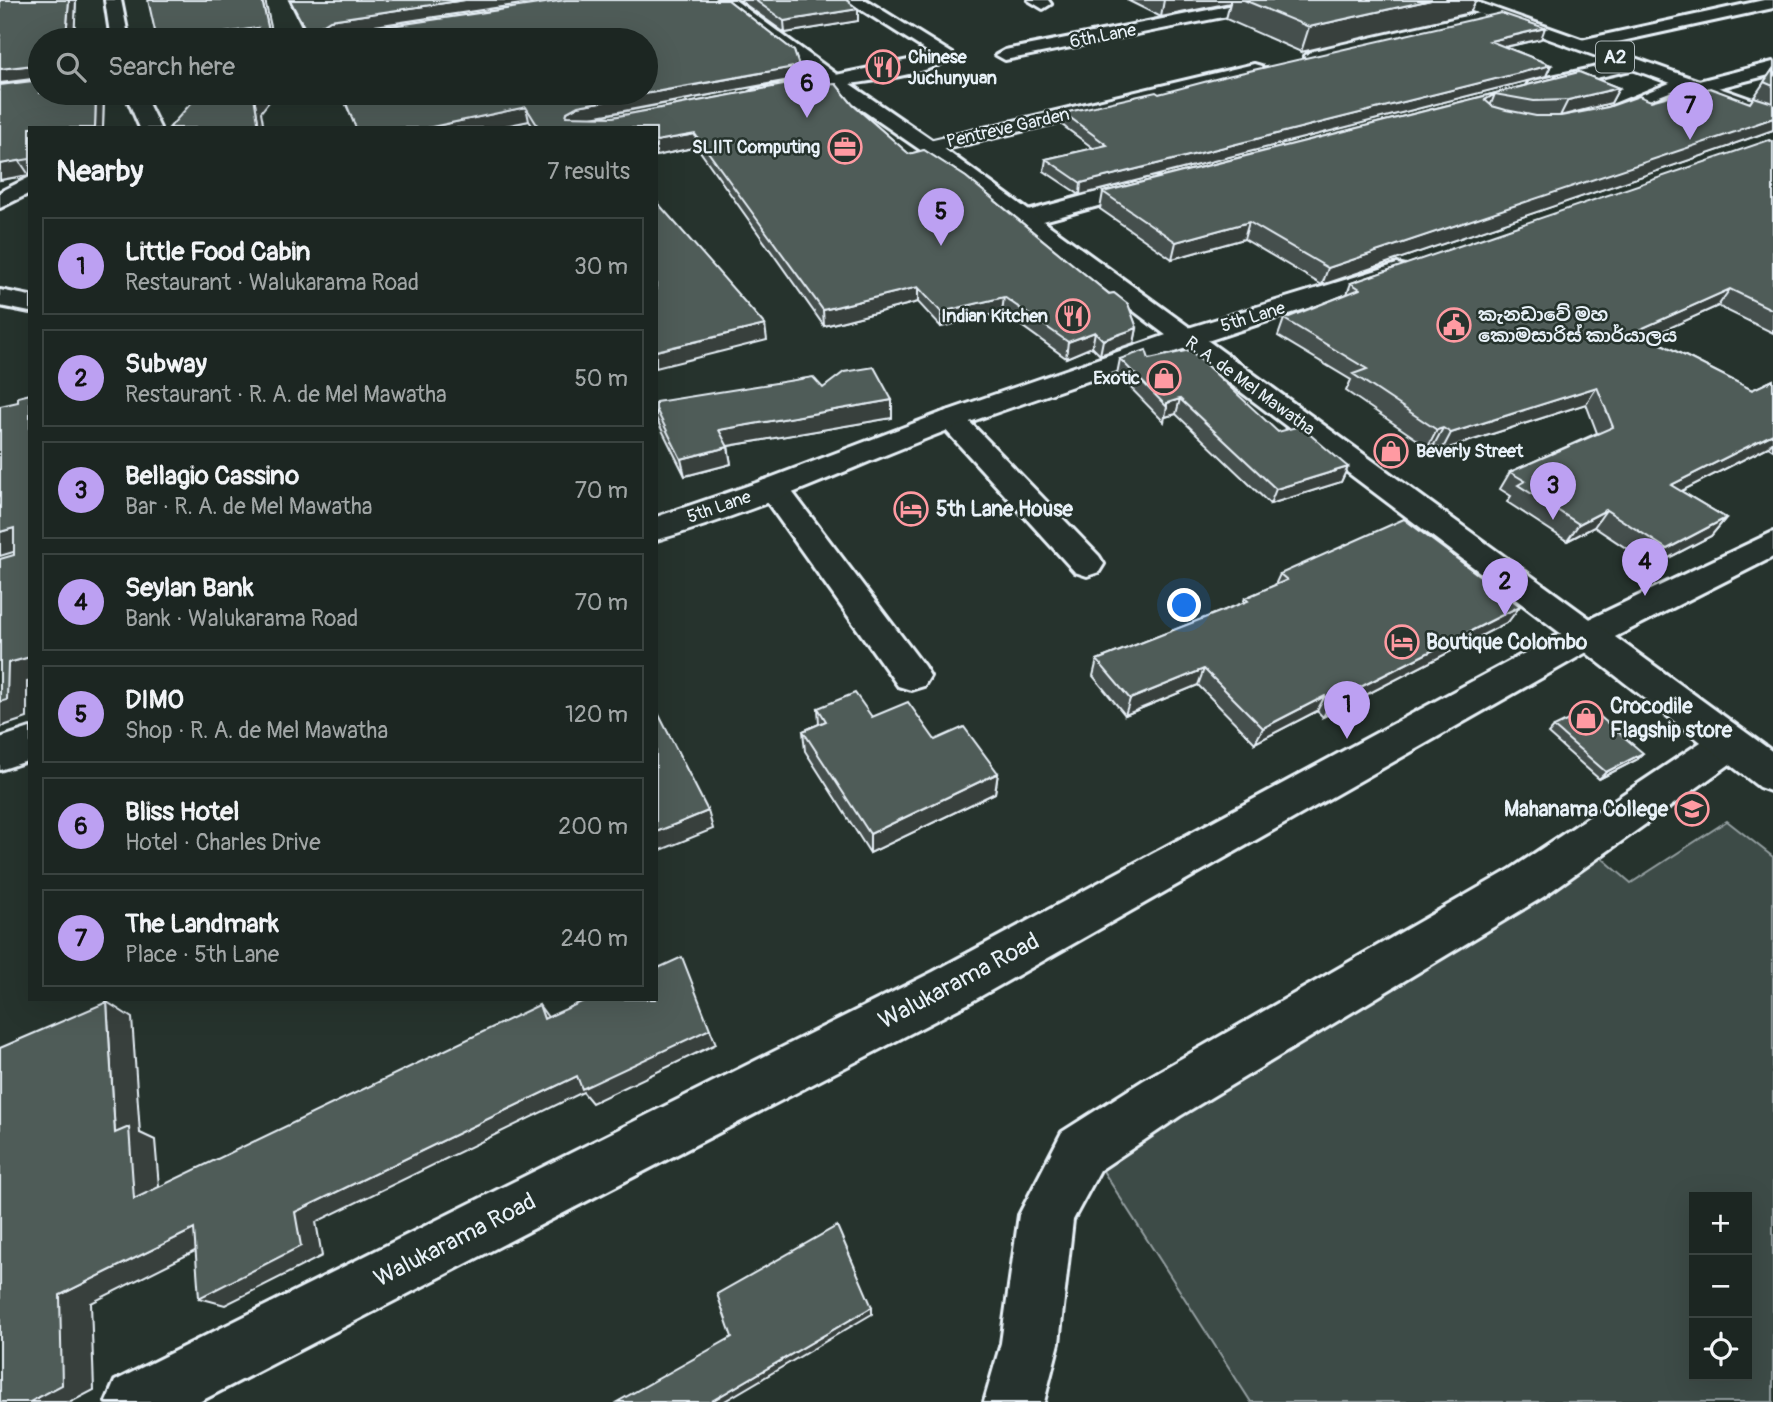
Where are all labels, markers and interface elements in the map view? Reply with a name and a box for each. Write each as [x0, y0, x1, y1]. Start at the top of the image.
street label: 6th Lane [1068, 18, 1138, 54]
search box [28, 28, 658, 105]
road number: A2 [1596, 41, 1634, 72]
place label: Chinese Juchunyuan [908, 46, 997, 90]
icon: search [52, 48, 90, 86]
restaurant icon: Chinese Juchunyuan [864, 48, 902, 86]
text: Search here [108, 51, 235, 83]
pin: 6 [784, 60, 830, 118]
pin: 7 [1667, 82, 1713, 140]
street label: Pentreve Garden [944, 103, 1072, 153]
office icon: SLIIT Computing [826, 128, 864, 166]
place label: SLIIT Computing [692, 136, 820, 159]
text: Nearby [56, 153, 143, 190]
text: 7 results [547, 157, 630, 186]
pin: 5 [918, 188, 964, 246]
text: Little Food Cabin [125, 236, 311, 268]
text: 1 [77, 252, 86, 281]
text: 30 m [574, 252, 628, 281]
text: Restaurant · Walukarama Road [125, 268, 419, 297]
street label: 5th Lane [1218, 296, 1288, 338]
restaurant icon: Indian Kitchen [1054, 297, 1092, 335]
place label: කැනඩාවේ මහ කොමසාරිස් කාර්යාලය [1478, 303, 1677, 348]
place label: Indian Kitchen [941, 305, 1048, 328]
public building icon: කැනඩාවේ මහ කොමසාරිස් කාර්යාලය [1435, 306, 1473, 344]
street label: R. A. de Mel Mawatha [1181, 331, 1319, 441]
text: Subway [125, 348, 207, 380]
shop icon: Exotic [1145, 359, 1183, 397]
text: 2 [75, 364, 87, 393]
text: 50 m [574, 364, 628, 393]
place label: Exotic [1093, 367, 1140, 390]
text: Restaurant · R. A. de Mel Mawatha [125, 380, 447, 409]
shop icon: Beverly Street [1372, 432, 1410, 470]
place label: Beverly Street [1416, 440, 1524, 463]
text: Bellagio Cassino [125, 460, 299, 492]
pin: 3 [1530, 462, 1576, 520]
text: 3 [75, 476, 87, 505]
text: 70 m [575, 476, 628, 505]
street label: 5th Lane [684, 485, 754, 529]
hotel icon: 5th Lane House [892, 490, 930, 528]
text: Bar · R. A. de Mel Mawatha [125, 492, 372, 521]
place label: 5th Lane House [936, 496, 1074, 523]
pin: 4 [1622, 538, 1668, 596]
pin: 2 [1482, 558, 1528, 616]
text: Seylan Bank [125, 572, 254, 604]
text: 4 [74, 588, 88, 617]
text: 70 m [575, 588, 628, 617]
your location [1167, 588, 1201, 622]
text: Bank · Walukarama Road [125, 604, 358, 633]
hotel icon: Boutique Colombo [1383, 623, 1421, 661]
place label: Boutique Colombo [1426, 629, 1588, 656]
pin: 1 [1324, 681, 1370, 739]
text: DIMO [125, 684, 184, 716]
place label: Crocodile Flagship store [1610, 693, 1733, 744]
shop icon: Crocodile Flagship store [1567, 699, 1605, 737]
text: 5 [75, 700, 87, 729]
text: 120 m [565, 700, 628, 729]
text: Shop · R. A. de Mel Mawatha [125, 716, 388, 745]
school or university icon: Mahanama College [1673, 790, 1711, 828]
text: Bliss Hotel [125, 796, 239, 828]
place label: Mahanama College [1504, 796, 1669, 823]
text: 6 [74, 812, 88, 841]
text: 200 m [558, 812, 628, 841]
text: Hotel · Charles Drive [125, 828, 320, 857]
text: The Landmark [125, 908, 279, 940]
text: 7 [75, 924, 87, 953]
text: 240 m [561, 924, 628, 953]
street label: Walukarama Road [874, 926, 1044, 1036]
text: Place · 5th Lane [125, 940, 279, 969]
street label: Walukarama Road [369, 1187, 541, 1293]
map controls [1689, 1192, 1752, 1381]
button: + [1689, 1192, 1752, 1255]
button: − [1689, 1255, 1752, 1318]
button: locate [1689, 1318, 1752, 1381]

